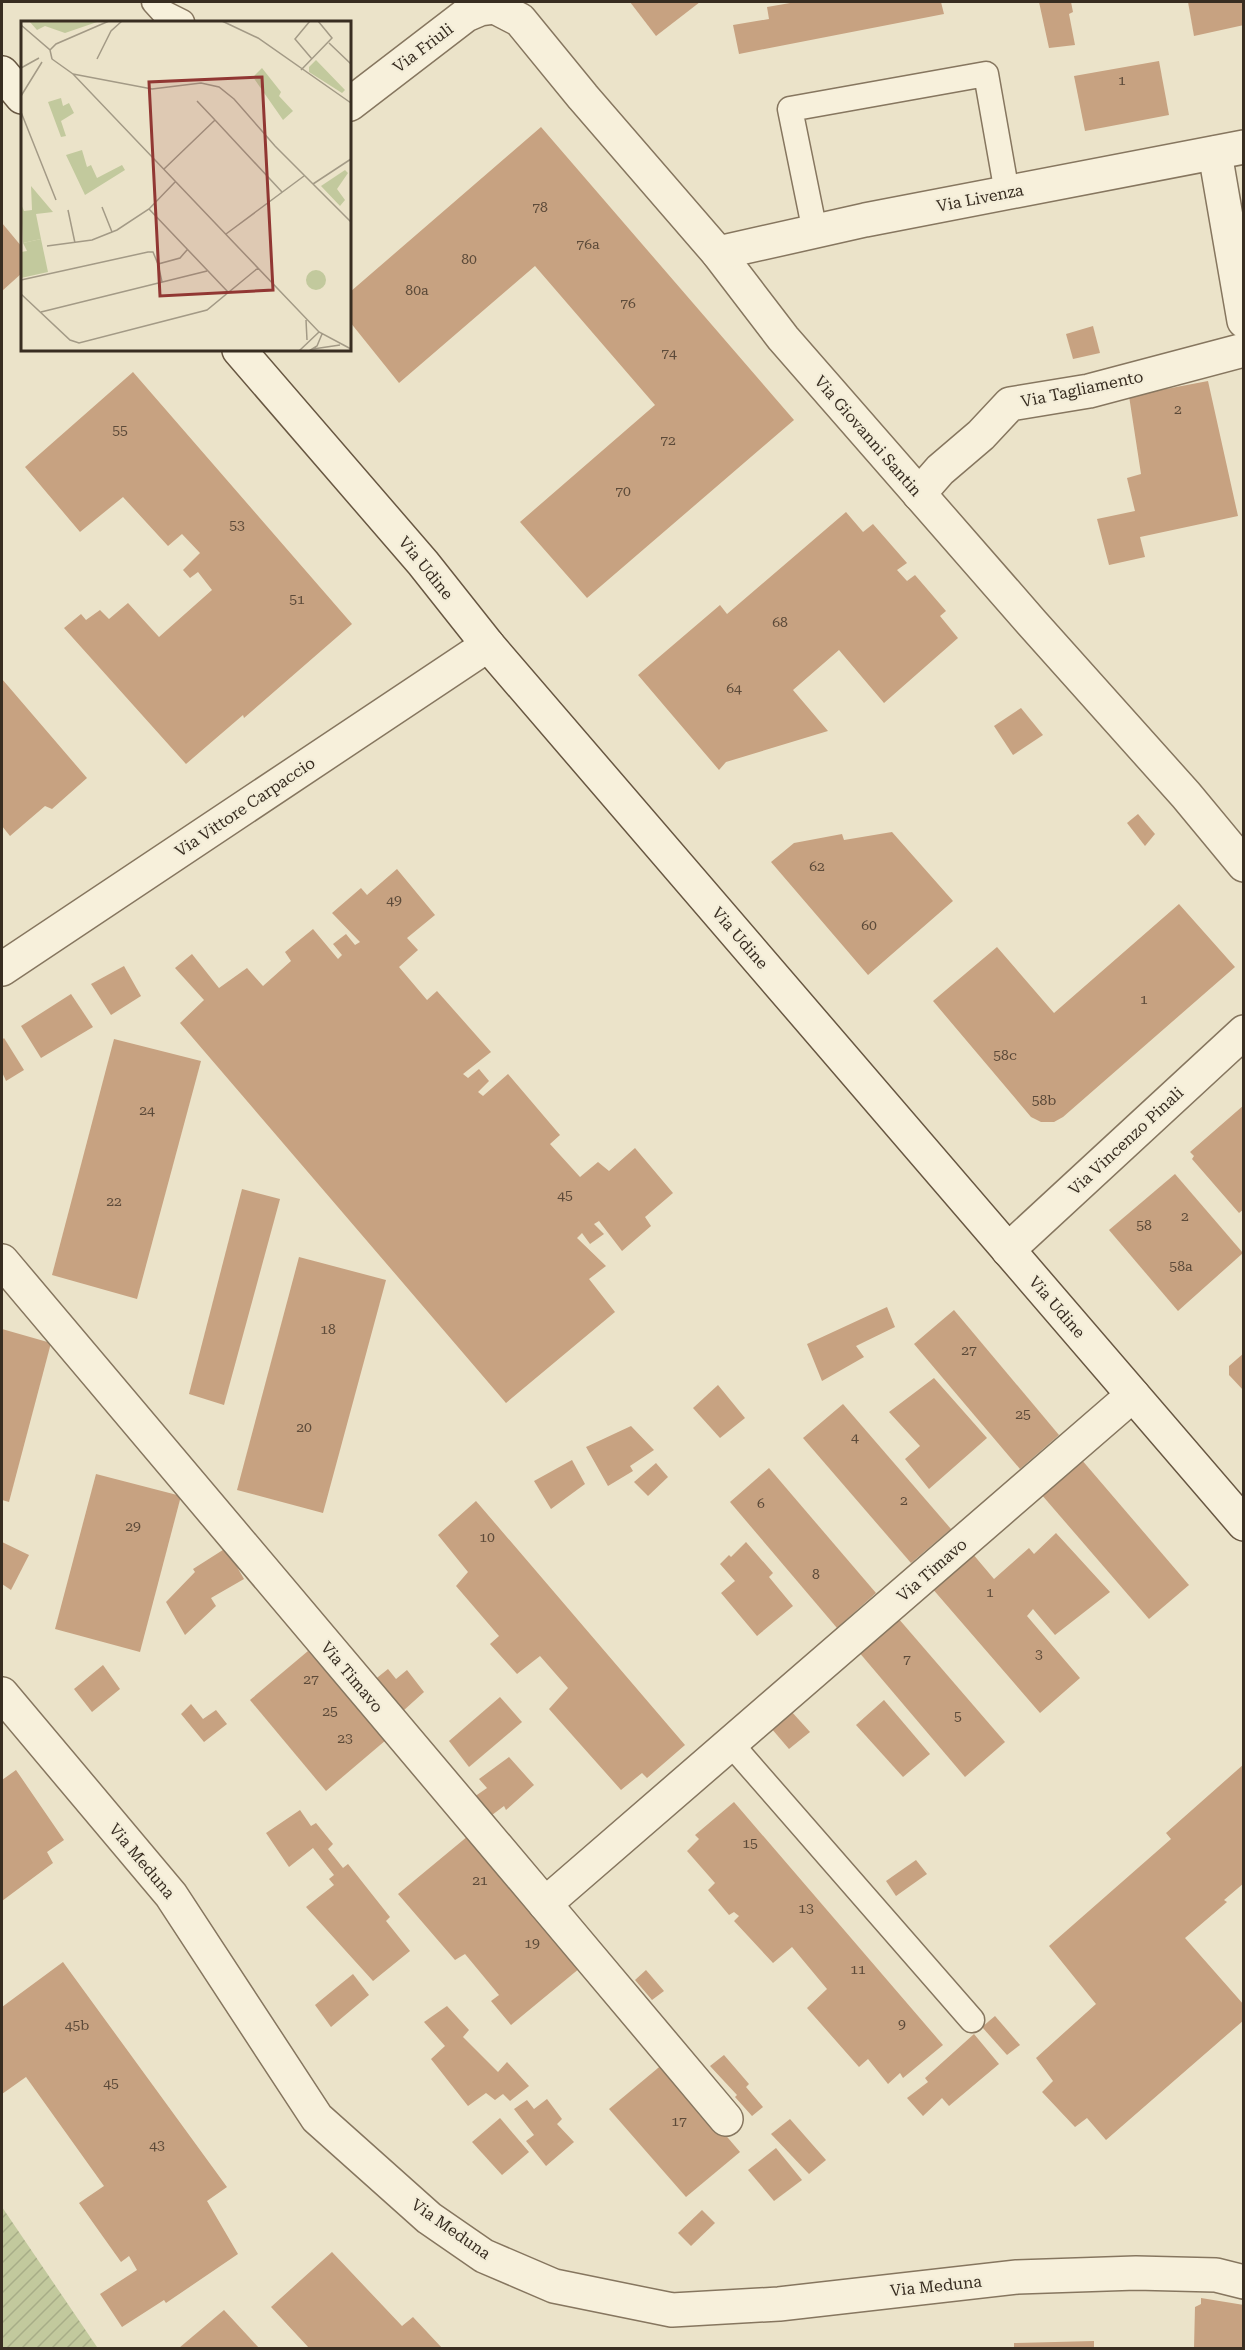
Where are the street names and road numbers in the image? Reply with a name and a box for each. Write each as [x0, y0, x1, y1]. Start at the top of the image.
street label: Via Friuli [389, 19, 457, 77]
street label: Via Livenza [935, 180, 1025, 216]
street label: Via Tagliamento [1019, 367, 1145, 411]
street label: Via Giovanni Santin [810, 372, 926, 500]
street label: Via Udine [395, 533, 457, 604]
street label: Via Vittore Carpaccio [171, 753, 319, 861]
street label: Via Udine [708, 903, 772, 973]
street label: Via Vincenzo Pinali [1065, 1083, 1187, 1199]
street label: Via Udine [1025, 1272, 1089, 1342]
street label: Via Timavo [893, 1534, 971, 1606]
street label: Via Timavo [317, 1638, 387, 1716]
street label: Via Meduna [105, 1820, 179, 1903]
street label: Via Meduna [408, 2195, 494, 2263]
street label: Via Meduna [889, 2272, 983, 2300]

